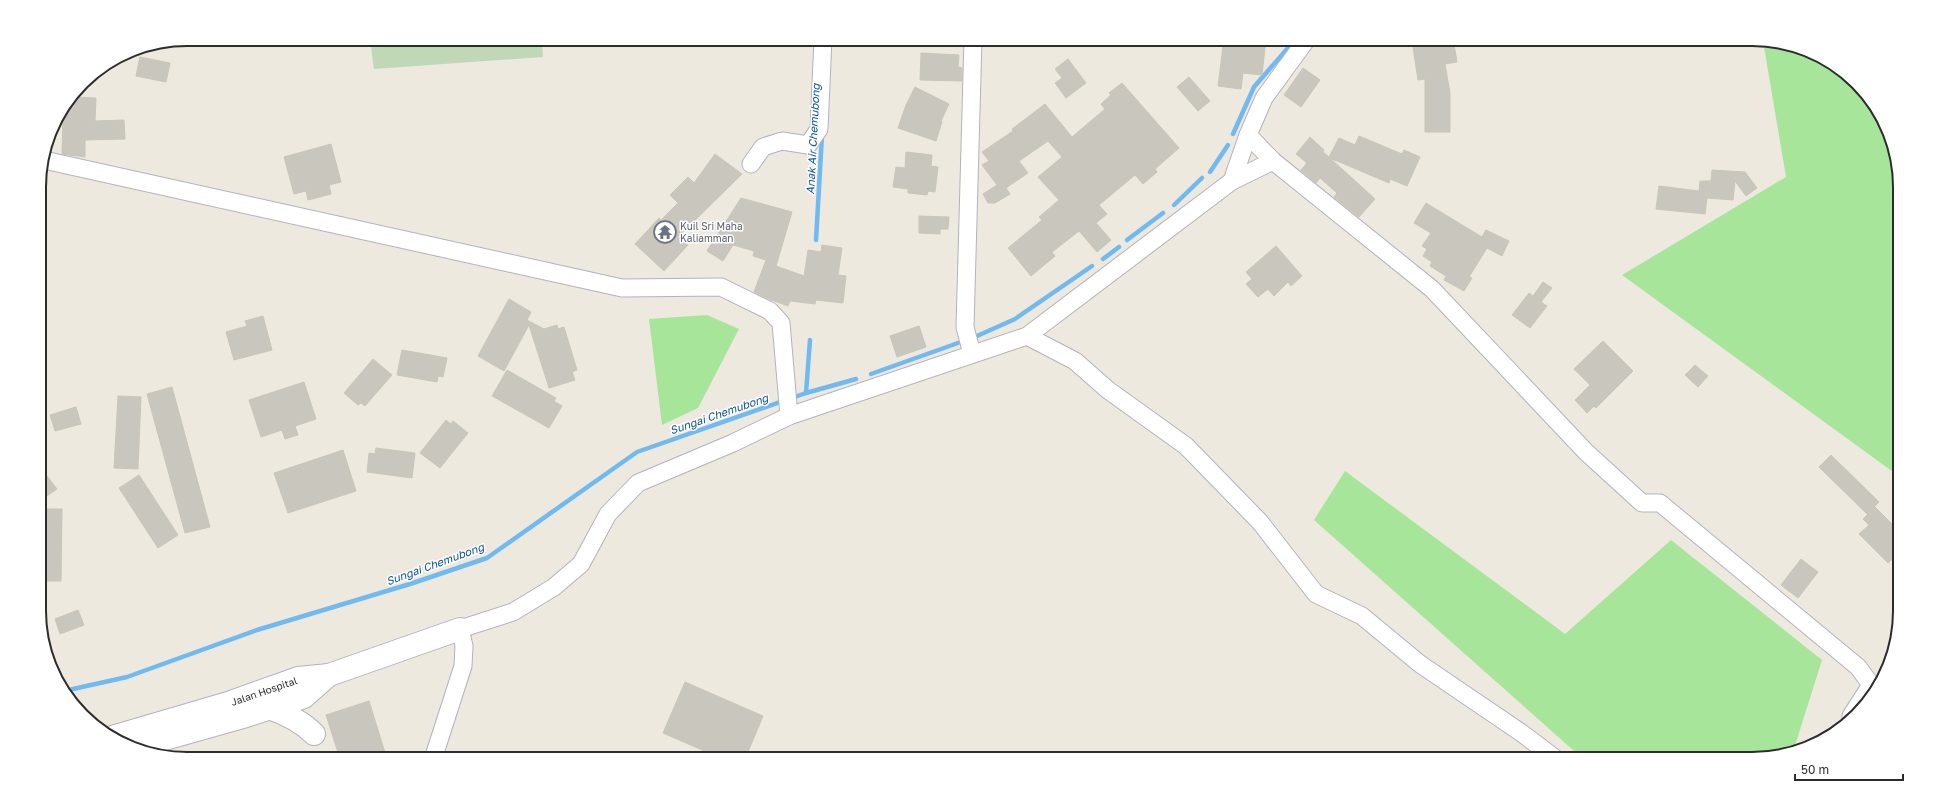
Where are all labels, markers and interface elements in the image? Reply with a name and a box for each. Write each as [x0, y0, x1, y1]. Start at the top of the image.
water label: Anak Air Chemubong [803, 82, 823, 195]
temple icon: Kuil Sri Maha Kaliamman [652, 219, 678, 245]
place label: Kuil Sri Maha Kaliamman [680, 220, 743, 244]
water label: Sungai Chemubong [668, 390, 771, 437]
water label: Sungai Chemubong [384, 539, 487, 588]
street label: Jalan Hospital [229, 674, 299, 708]
scale bar [1795, 756, 1903, 782]
text: 50 m [1801, 762, 1829, 777]

